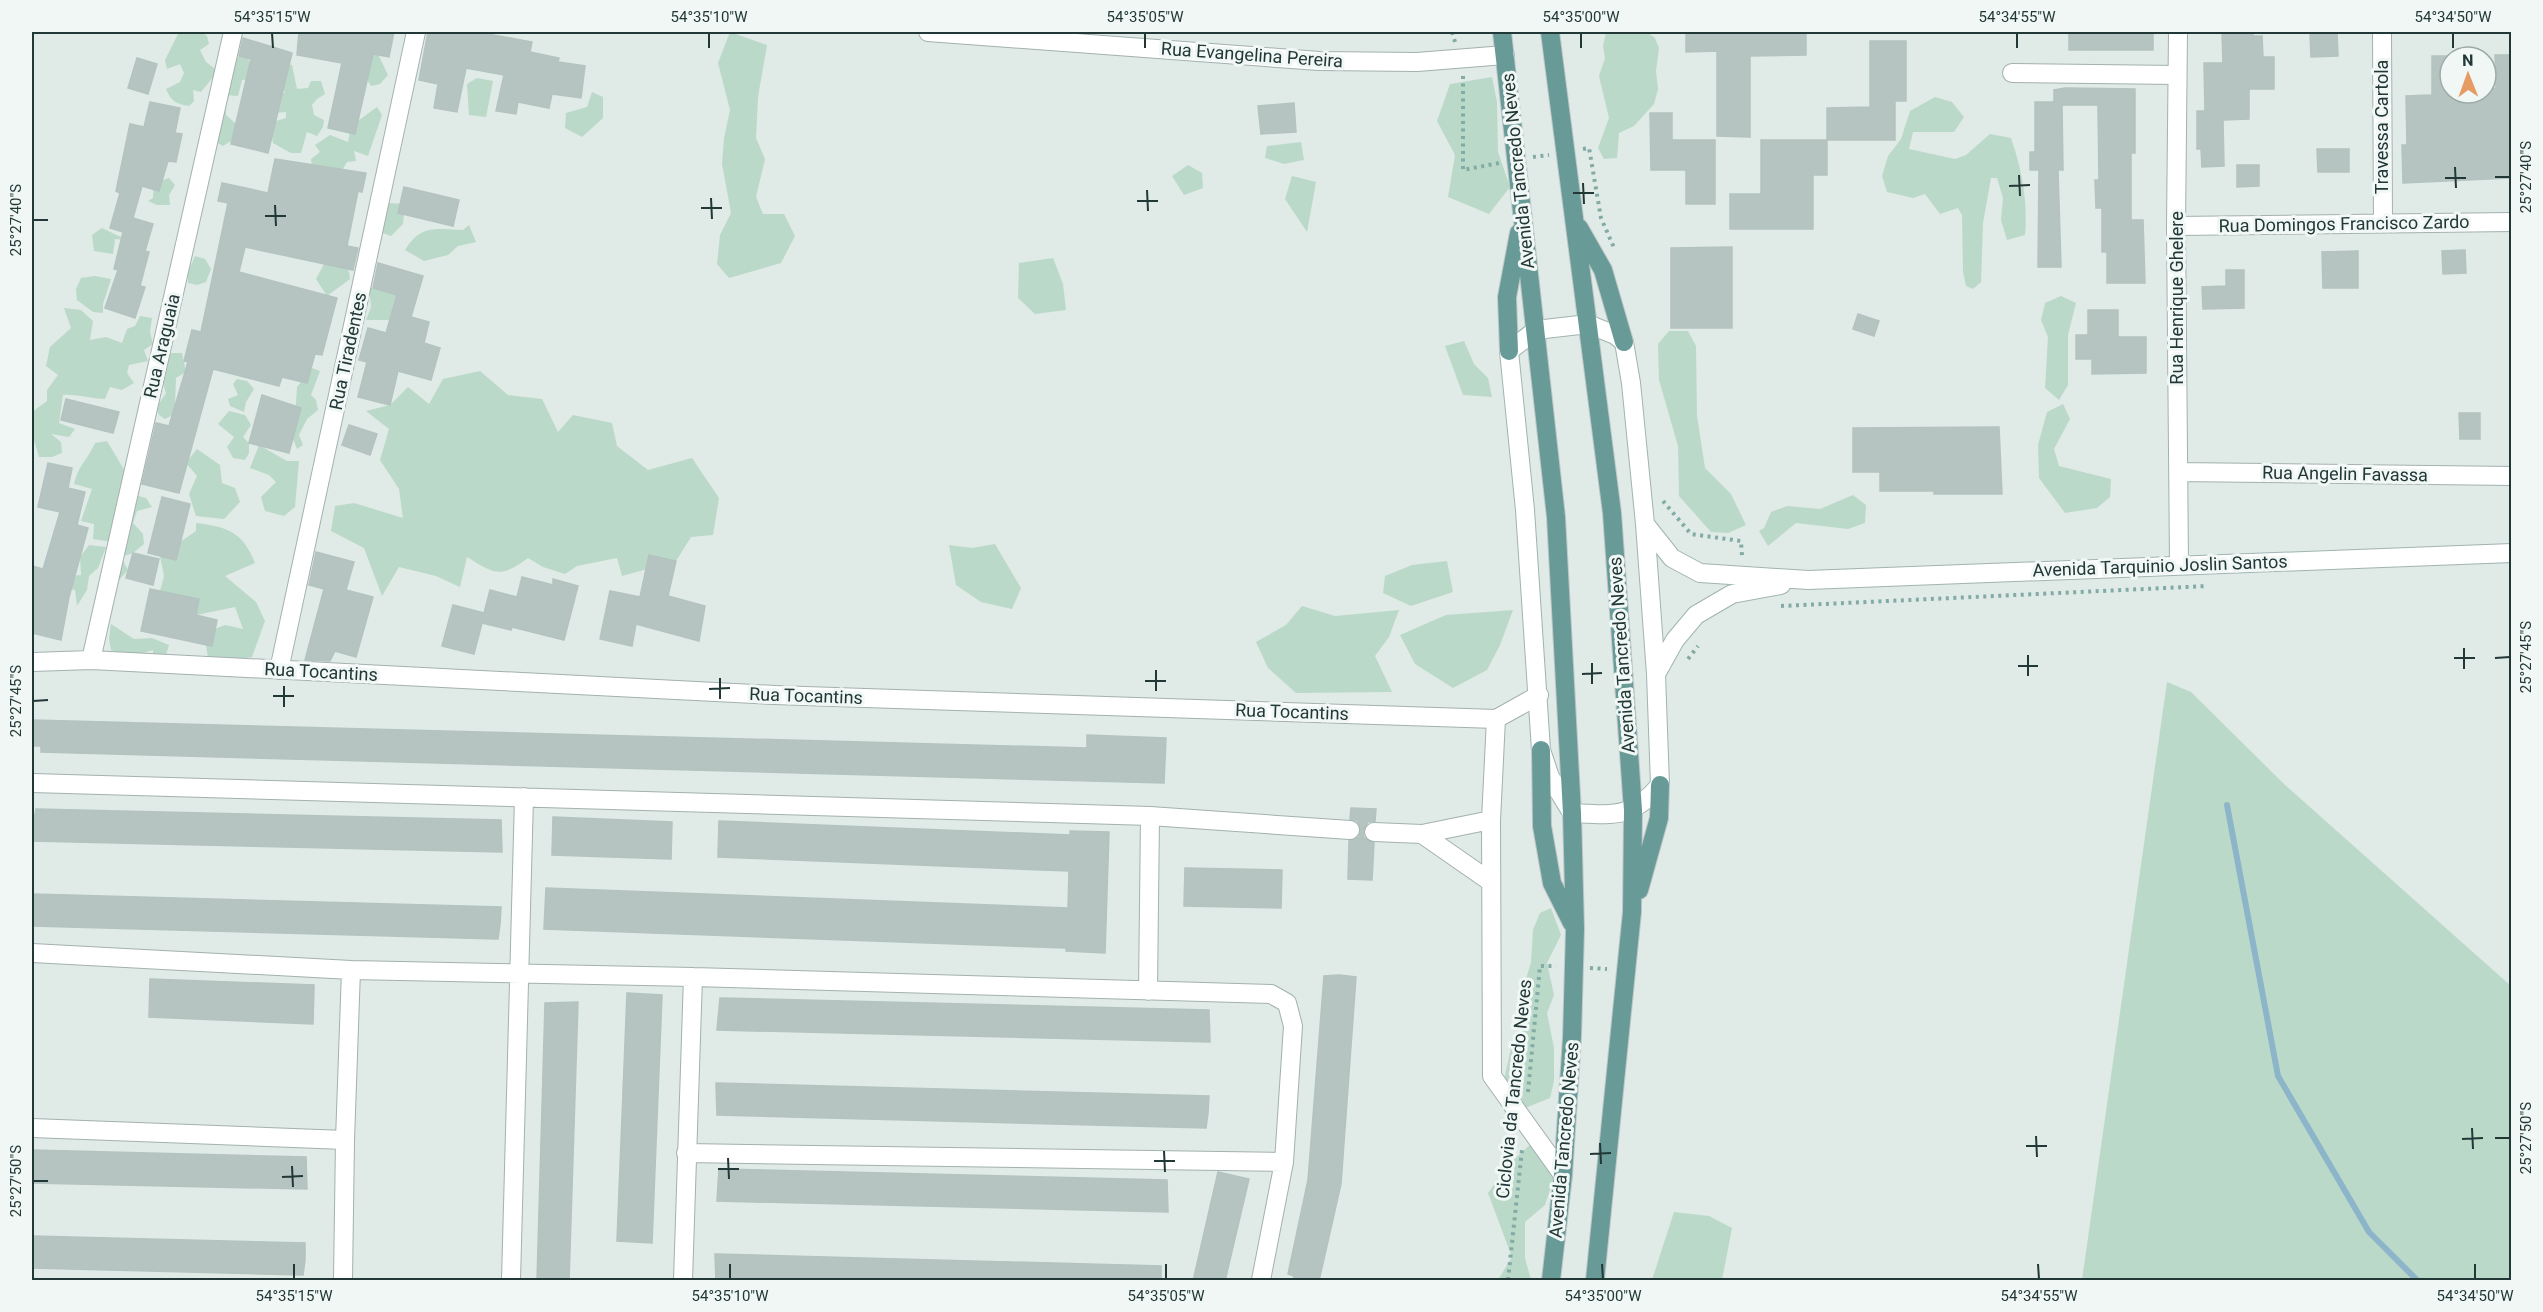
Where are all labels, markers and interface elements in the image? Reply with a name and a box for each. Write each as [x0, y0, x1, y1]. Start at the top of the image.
text: 54°35'15"W [234, 8, 310, 26]
text: 54°35'10"W [671, 8, 747, 26]
text: 54°35'05"W [1107, 8, 1183, 26]
text: 54°35'00"W [1543, 8, 1619, 26]
text: 54°34'55"W [1979, 8, 2055, 26]
text: 54°34'50"W [2415, 8, 2491, 26]
street label: Rua Evangelina Pereira [1160, 38, 1344, 71]
north arrow [2438, 45, 2498, 105]
text: N [2462, 51, 2474, 70]
street label: Travessa Cartola [2371, 60, 2392, 194]
street label: Avenida Tancredo Neves [1497, 72, 1538, 270]
text: 25°27'40"S [2517, 141, 2535, 213]
text: 25°27'40"S [7, 184, 25, 256]
street label: Rua Henrique Ghelere [2166, 211, 2187, 385]
street label: Rua Domingos Francisco Zardo [2218, 211, 2470, 236]
street label: Rua Tiradentes [325, 290, 370, 412]
street label: Rua Araguaia [139, 292, 184, 400]
street label: Rua Angelin Favassa [2262, 462, 2428, 485]
street label: Avenida Tarquinio Joslin Santos [2032, 551, 2288, 580]
street label: Avenida Tancredo Neves [1604, 556, 1639, 754]
text: 25°27'45"S [2517, 621, 2535, 693]
street label: Rua Tocantins [264, 658, 378, 685]
text: 25°27'45"S [7, 665, 25, 737]
street label: Rua Tocantins [749, 683, 863, 708]
street label: Rua Tocantins [1235, 699, 1349, 724]
street label: Ciclovia da Tancredo Neves [1492, 978, 1535, 1200]
street label: Avenida Tancredo Neves [1544, 1041, 1583, 1239]
text: 25°27'50"S [2517, 1102, 2535, 1174]
text: 25°27'50"S [7, 1145, 25, 1217]
text: 54°35'15"W [256, 1287, 332, 1305]
text: 54°35'10"W [692, 1287, 768, 1305]
text: 54°35'05"W [1128, 1287, 1204, 1305]
text: 54°35'00"W [1565, 1287, 1641, 1305]
text: 54°34'55"W [2001, 1287, 2077, 1305]
text: 54°34'50"W [2437, 1287, 2513, 1305]

